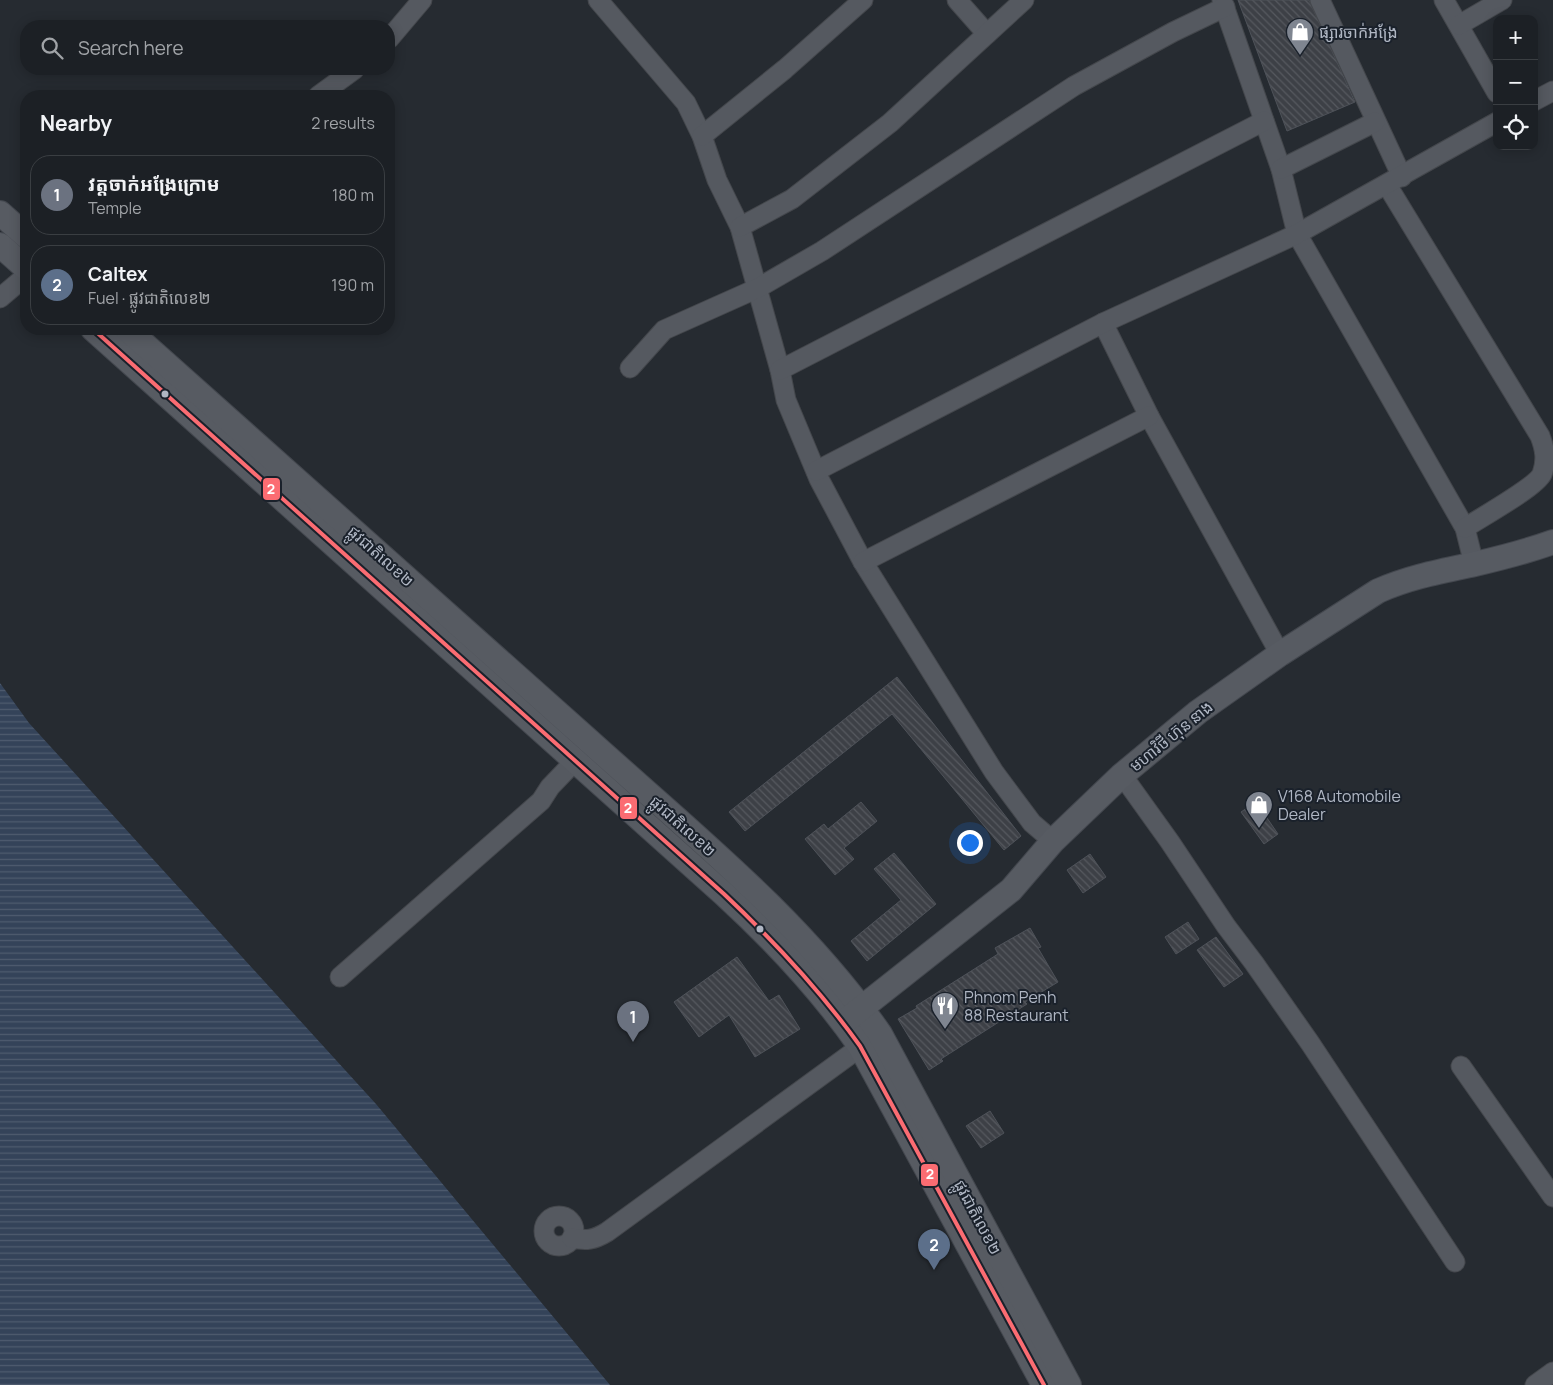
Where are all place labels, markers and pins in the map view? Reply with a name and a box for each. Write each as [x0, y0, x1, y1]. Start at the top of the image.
shop icon: ផ្សារចាក់អង្រែ [1285, 17, 1315, 56]
place label: ផ្សារចាក់អង្រែ [1319, 21, 1398, 43]
unlabelled marker [160, 389, 170, 399]
place label: V168 Automobile Dealer [1278, 785, 1401, 825]
shop icon: V168 Automobile Dealer [1244, 790, 1274, 829]
unlabelled marker [755, 924, 765, 934]
place label: Phnom Penh 88 Restaurant [964, 986, 1069, 1026]
restaurant icon: Phnom Penh 88 Restaurant [930, 991, 960, 1030]
pin: 1 [617, 1001, 649, 1042]
pin: 2 [918, 1229, 950, 1270]

